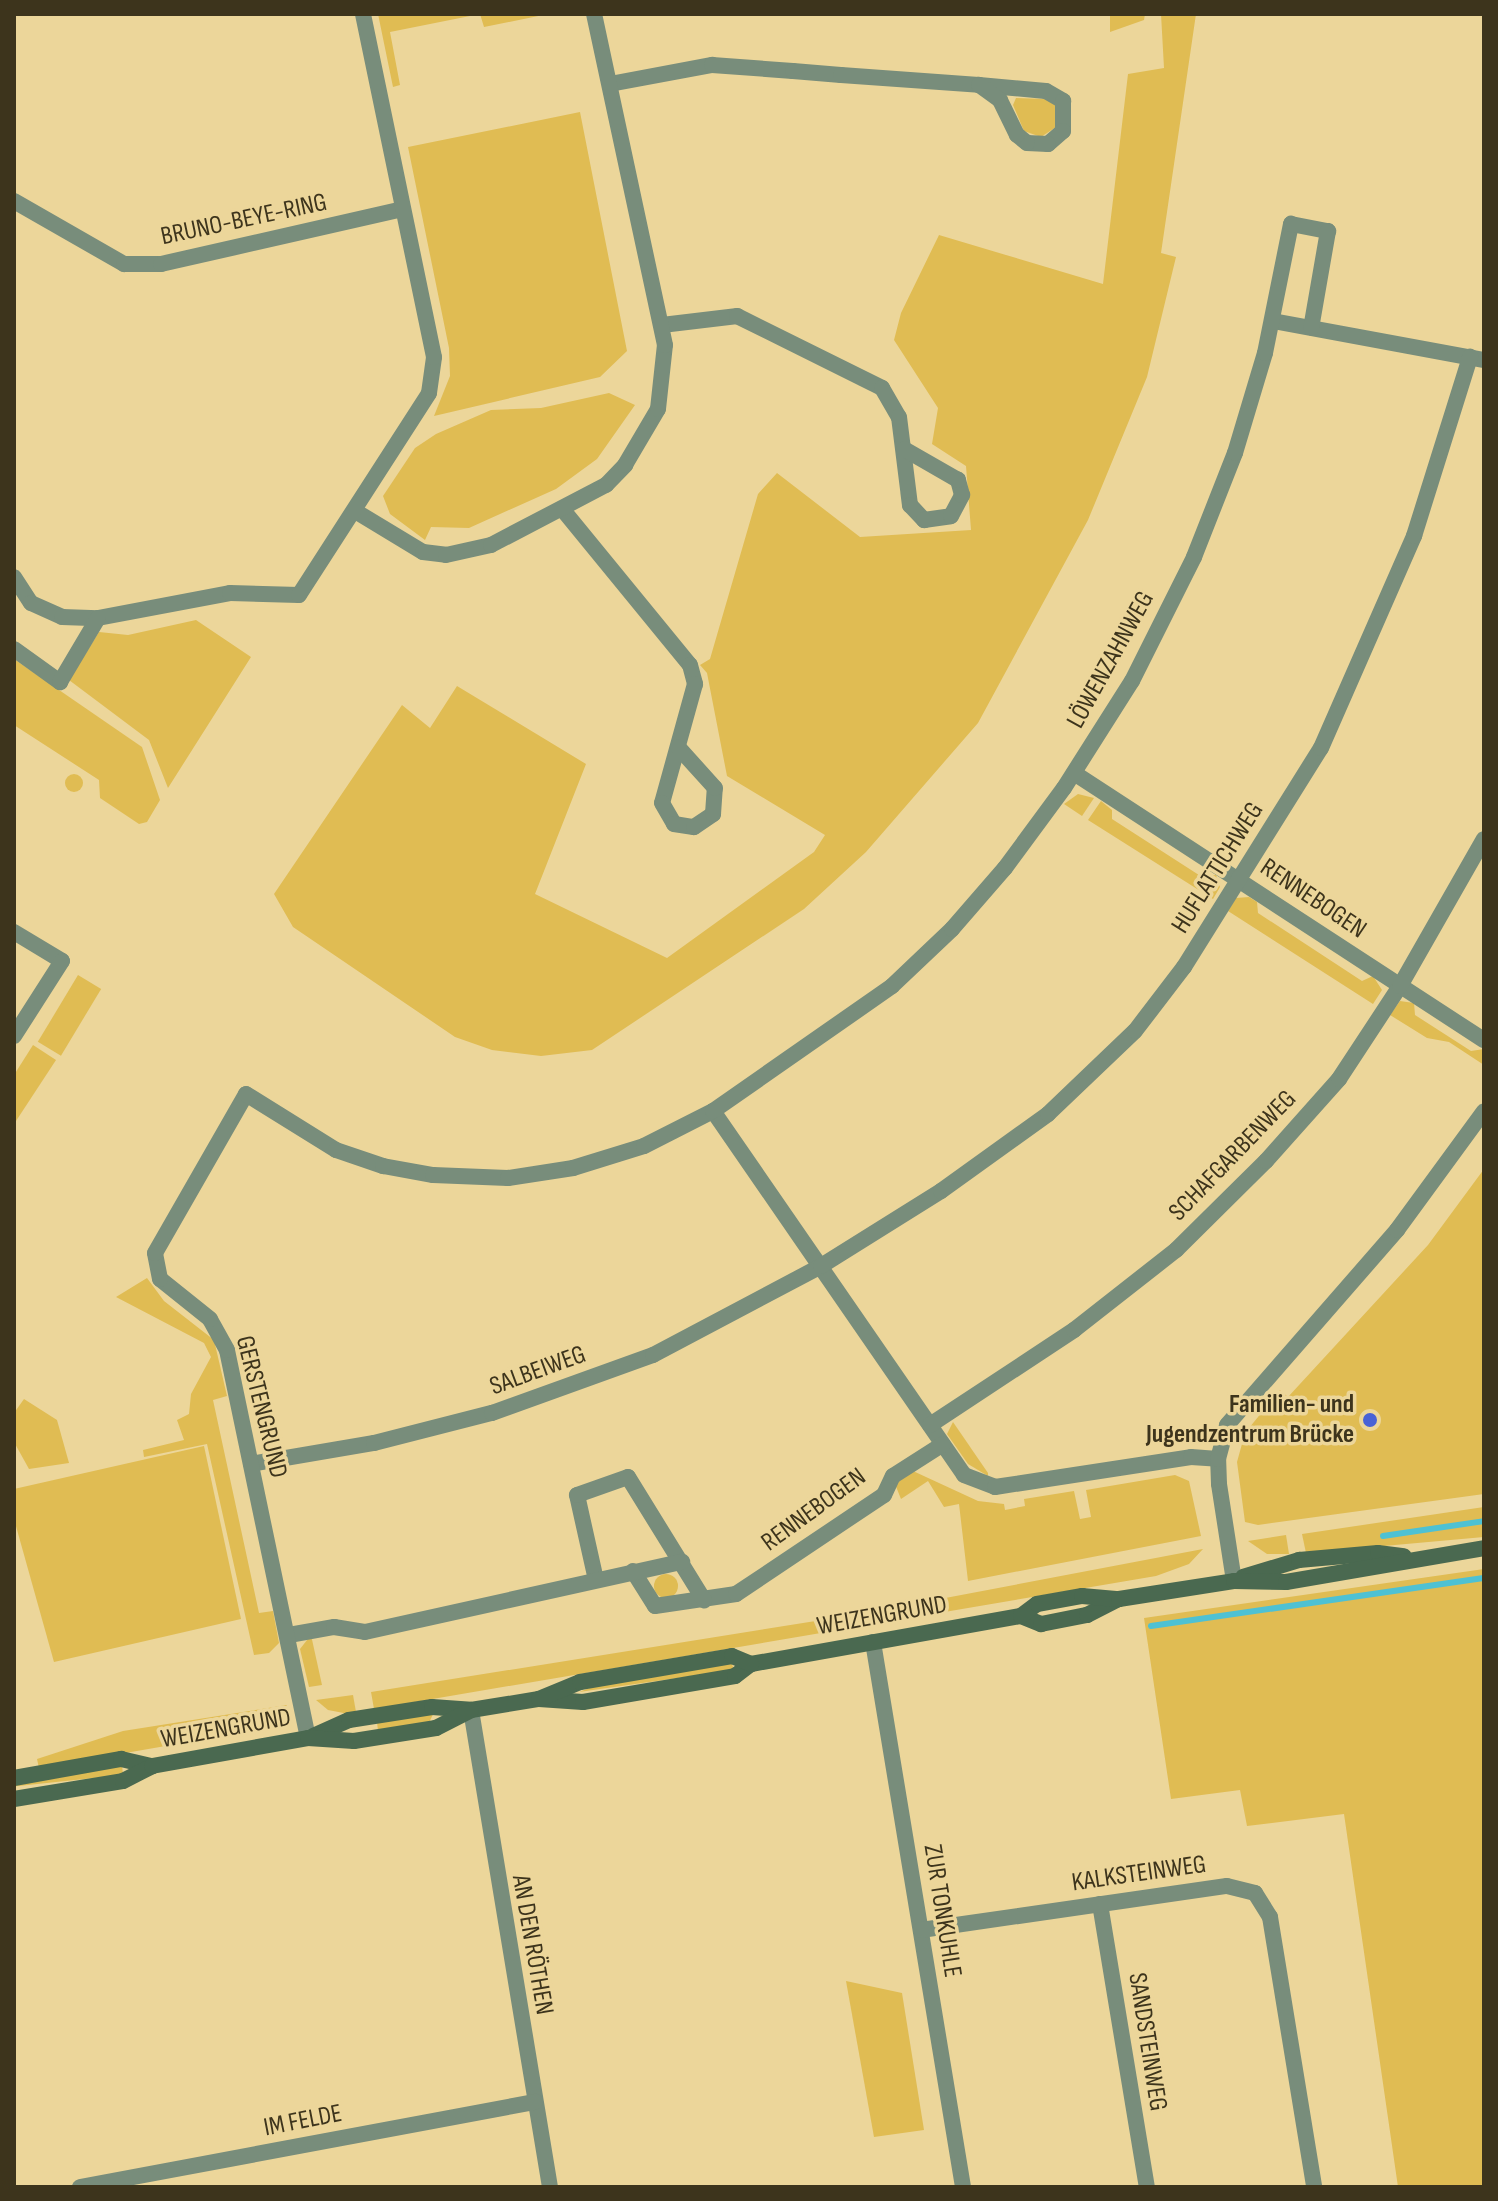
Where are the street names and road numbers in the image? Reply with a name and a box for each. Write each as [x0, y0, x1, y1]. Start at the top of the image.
street label: BRUNO-BEYE-RING [158, 187, 330, 253]
street label: LÖWENZAHNWEG [1061, 586, 1161, 734]
street label: HUFLATTICHWEG [1165, 797, 1271, 939]
street label: RENNEBOGEN [1254, 852, 1372, 946]
street label: SCHAFGARBENWEG [1163, 1084, 1303, 1228]
street label: GERSTENGRUND [228, 1333, 294, 1481]
street label: SALBEIWEG [486, 1339, 590, 1403]
street label: RENNEBOGEN [756, 1462, 872, 1558]
street label: WEIZENGRUND [815, 1589, 949, 1643]
street label: WEIZENGRUND [159, 1702, 293, 1756]
street label: ZUR TONKUHLE [916, 1842, 968, 1980]
street label: KALKSTEINWEG [1070, 1849, 1208, 1899]
street label: AN DEN RÖTHEN [504, 1873, 560, 2017]
street label: SANDSTEINWEG [1121, 1971, 1173, 2113]
street label: IM FELDE [261, 2098, 345, 2144]

